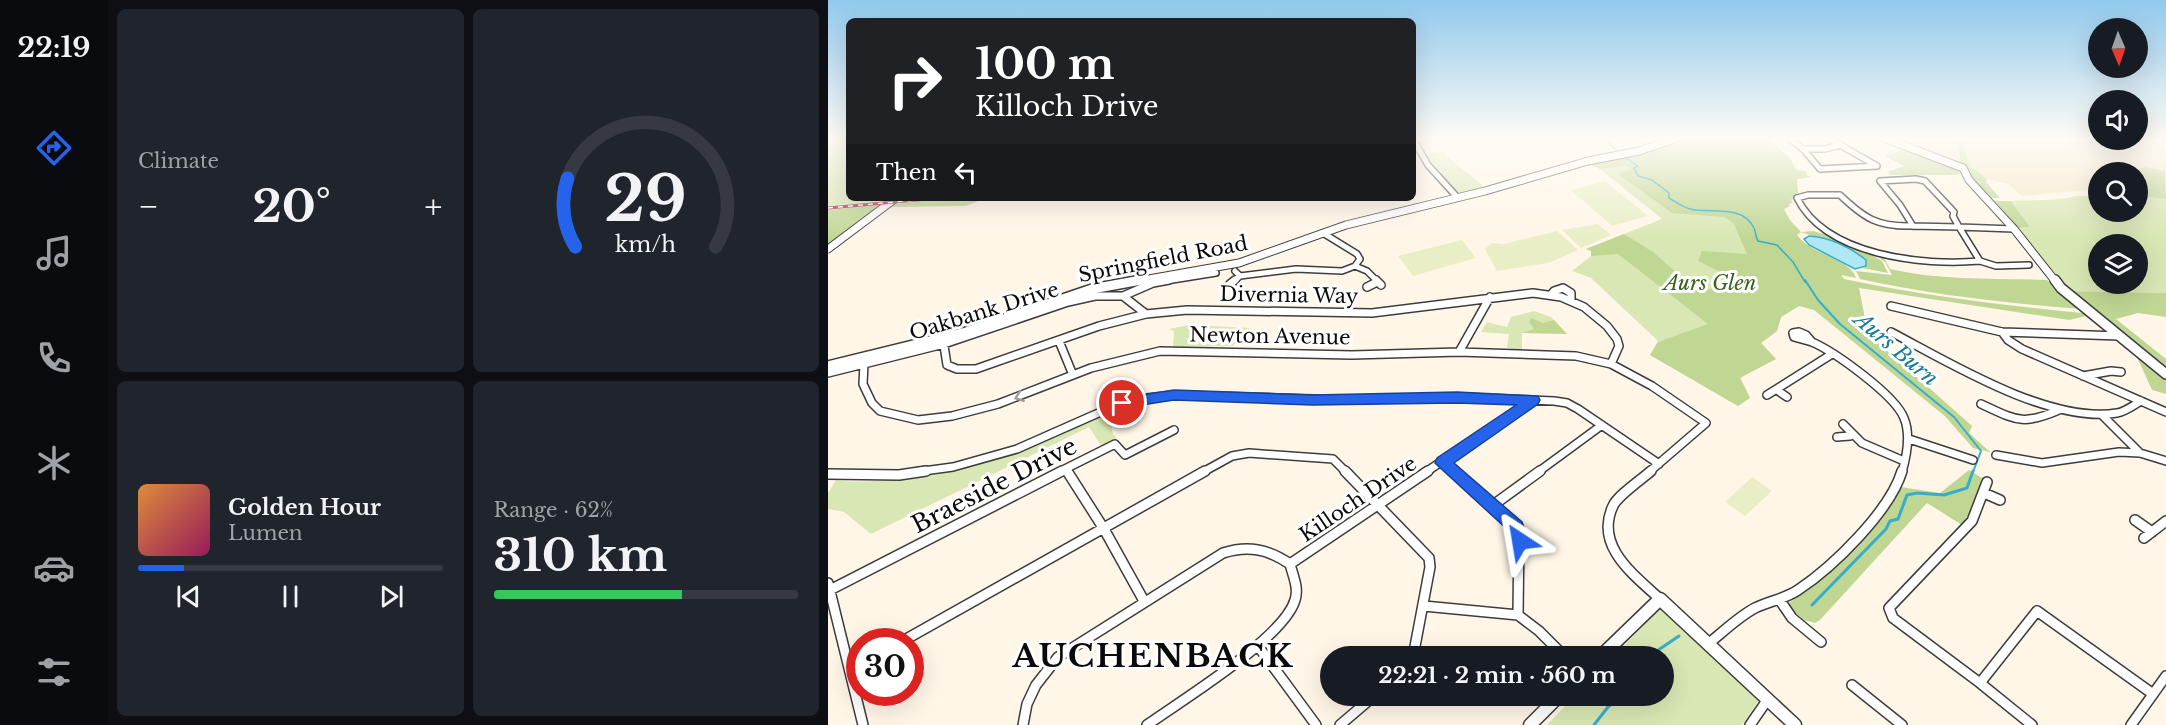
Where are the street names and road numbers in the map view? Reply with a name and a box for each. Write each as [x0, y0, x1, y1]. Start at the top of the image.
street label: Springfield Road [1076, 231, 1250, 287]
street label: Oakbank Drive [906, 277, 1062, 345]
street label: Divernia Way [1219, 282, 1359, 308]
street label: Newton Avenue [1189, 323, 1351, 349]
street label: Braeside Drive [907, 431, 1081, 539]
street label: Killoch Drive [1295, 451, 1421, 547]

